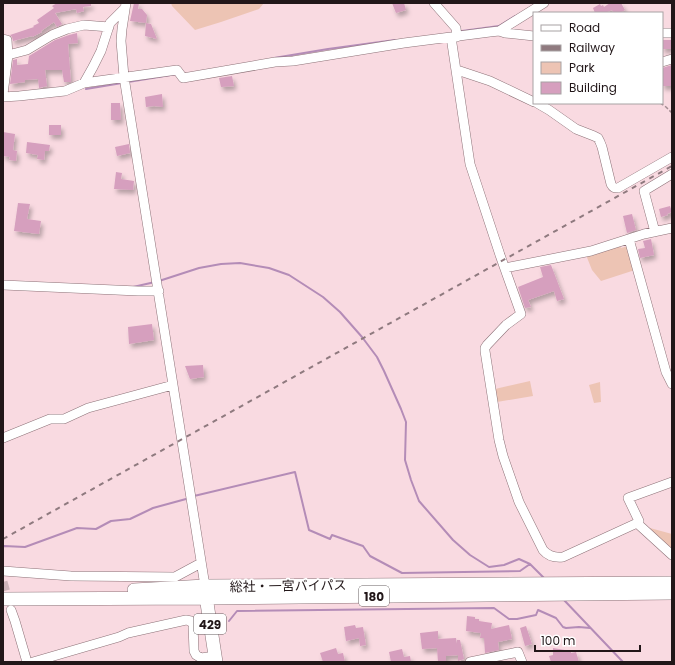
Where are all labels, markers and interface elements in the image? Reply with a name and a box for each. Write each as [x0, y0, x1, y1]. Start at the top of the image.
legend [533, 12, 663, 104]
text: Road [569, 19, 600, 36]
text: Railway [569, 39, 615, 56]
text: Park [569, 59, 596, 76]
text: Building [569, 79, 617, 96]
street label: 総社・一宮バイパス [229, 575, 347, 597]
road number: 180 [359, 586, 389, 606]
road number: 429 [194, 614, 226, 634]
scale bar [535, 627, 640, 653]
text: 100 m [541, 632, 575, 649]

